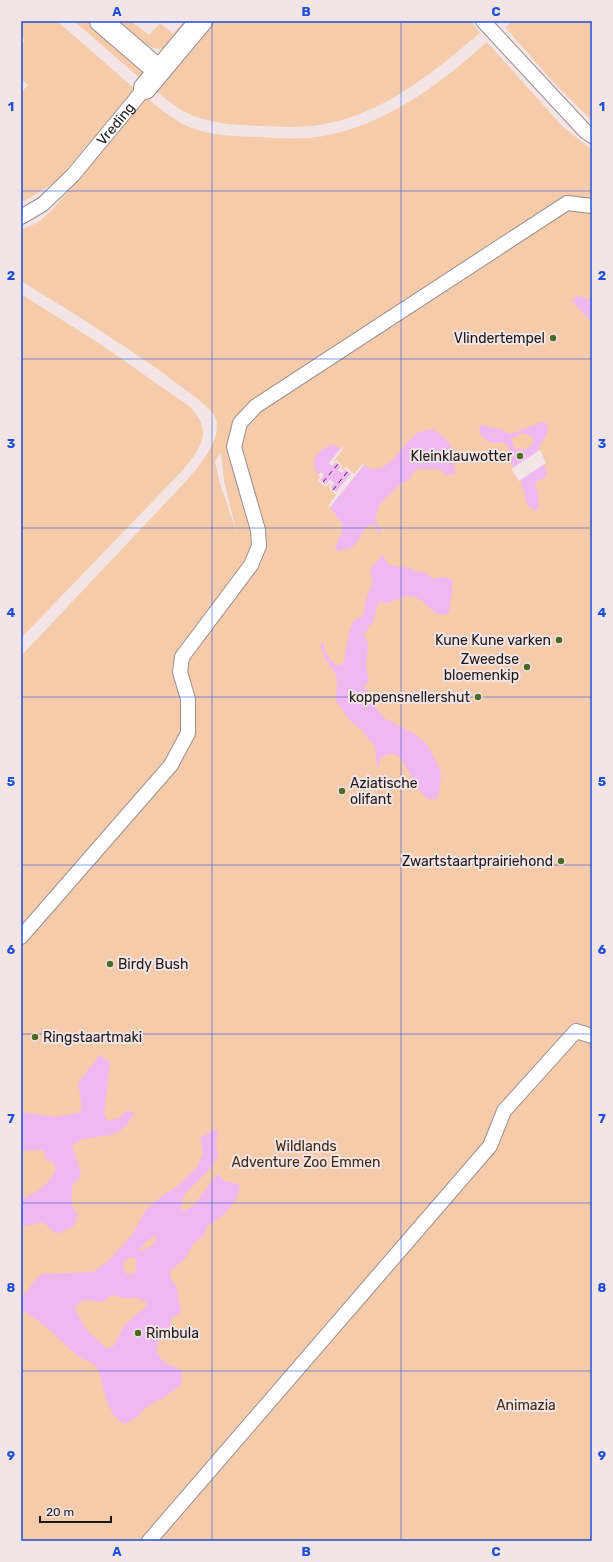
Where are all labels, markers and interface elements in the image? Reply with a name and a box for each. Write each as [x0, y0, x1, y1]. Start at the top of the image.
text: A [112, 4, 122, 19]
text: B [301, 4, 311, 19]
text: C [491, 4, 501, 19]
text: 1 [8, 99, 14, 114]
street label: Vreding [93, 99, 138, 148]
text: 1 [599, 99, 605, 114]
text: 2 [7, 268, 15, 283]
text: 2 [598, 268, 606, 283]
place label: Vlindertempel [454, 330, 545, 347]
marker: Vlindertempel [548, 333, 558, 343]
text: 3 [7, 436, 16, 451]
text: 3 [598, 436, 607, 451]
place label: Kleinklauwotter [411, 448, 513, 465]
marker: Kleinklauwotter [515, 451, 525, 461]
text: 4 [7, 605, 16, 620]
text: 4 [598, 605, 607, 620]
place label: Kune Kune varken [435, 632, 551, 649]
marker: Kune Kune varken [554, 635, 564, 645]
place label: Zweedse bloemenkip [444, 651, 519, 684]
marker: Zweedse bloemenkip [522, 662, 532, 672]
place label: koppensnellershut [349, 689, 471, 706]
marker: koppensnellershut [473, 692, 483, 702]
text: 5 [7, 774, 15, 789]
text: 5 [598, 774, 606, 789]
place label: Aziatische olifant [350, 775, 418, 808]
marker: Aziatische olifant [337, 786, 347, 796]
place label: Zwartstaartprairiehond [402, 853, 553, 870]
marker: Zwartstaartprairiehond [556, 856, 566, 866]
text: 6 [7, 942, 16, 957]
text: 6 [598, 942, 607, 957]
place label: Birdy Bush [118, 956, 188, 973]
marker: Birdy Bush [105, 959, 115, 969]
place label: Ringstaartmaki [43, 1029, 142, 1046]
marker: Ringstaartmaki [30, 1032, 40, 1042]
text: 7 [7, 1111, 15, 1126]
text: 7 [598, 1111, 606, 1126]
park label: Wildlands Adventure Zoo Emmen [231, 1138, 381, 1171]
text: 8 [7, 1280, 16, 1295]
text: 8 [598, 1280, 607, 1295]
place label: Rimbula [146, 1325, 199, 1342]
marker: Rimbula [133, 1328, 143, 1338]
park label: Animazia [496, 1397, 556, 1414]
text: 9 [7, 1448, 15, 1463]
text: 9 [598, 1448, 606, 1463]
scale bar [40, 1498, 111, 1524]
text: 20 m [46, 1505, 74, 1519]
text: A [112, 1544, 122, 1559]
text: B [301, 1544, 311, 1559]
text: C [491, 1544, 501, 1559]

